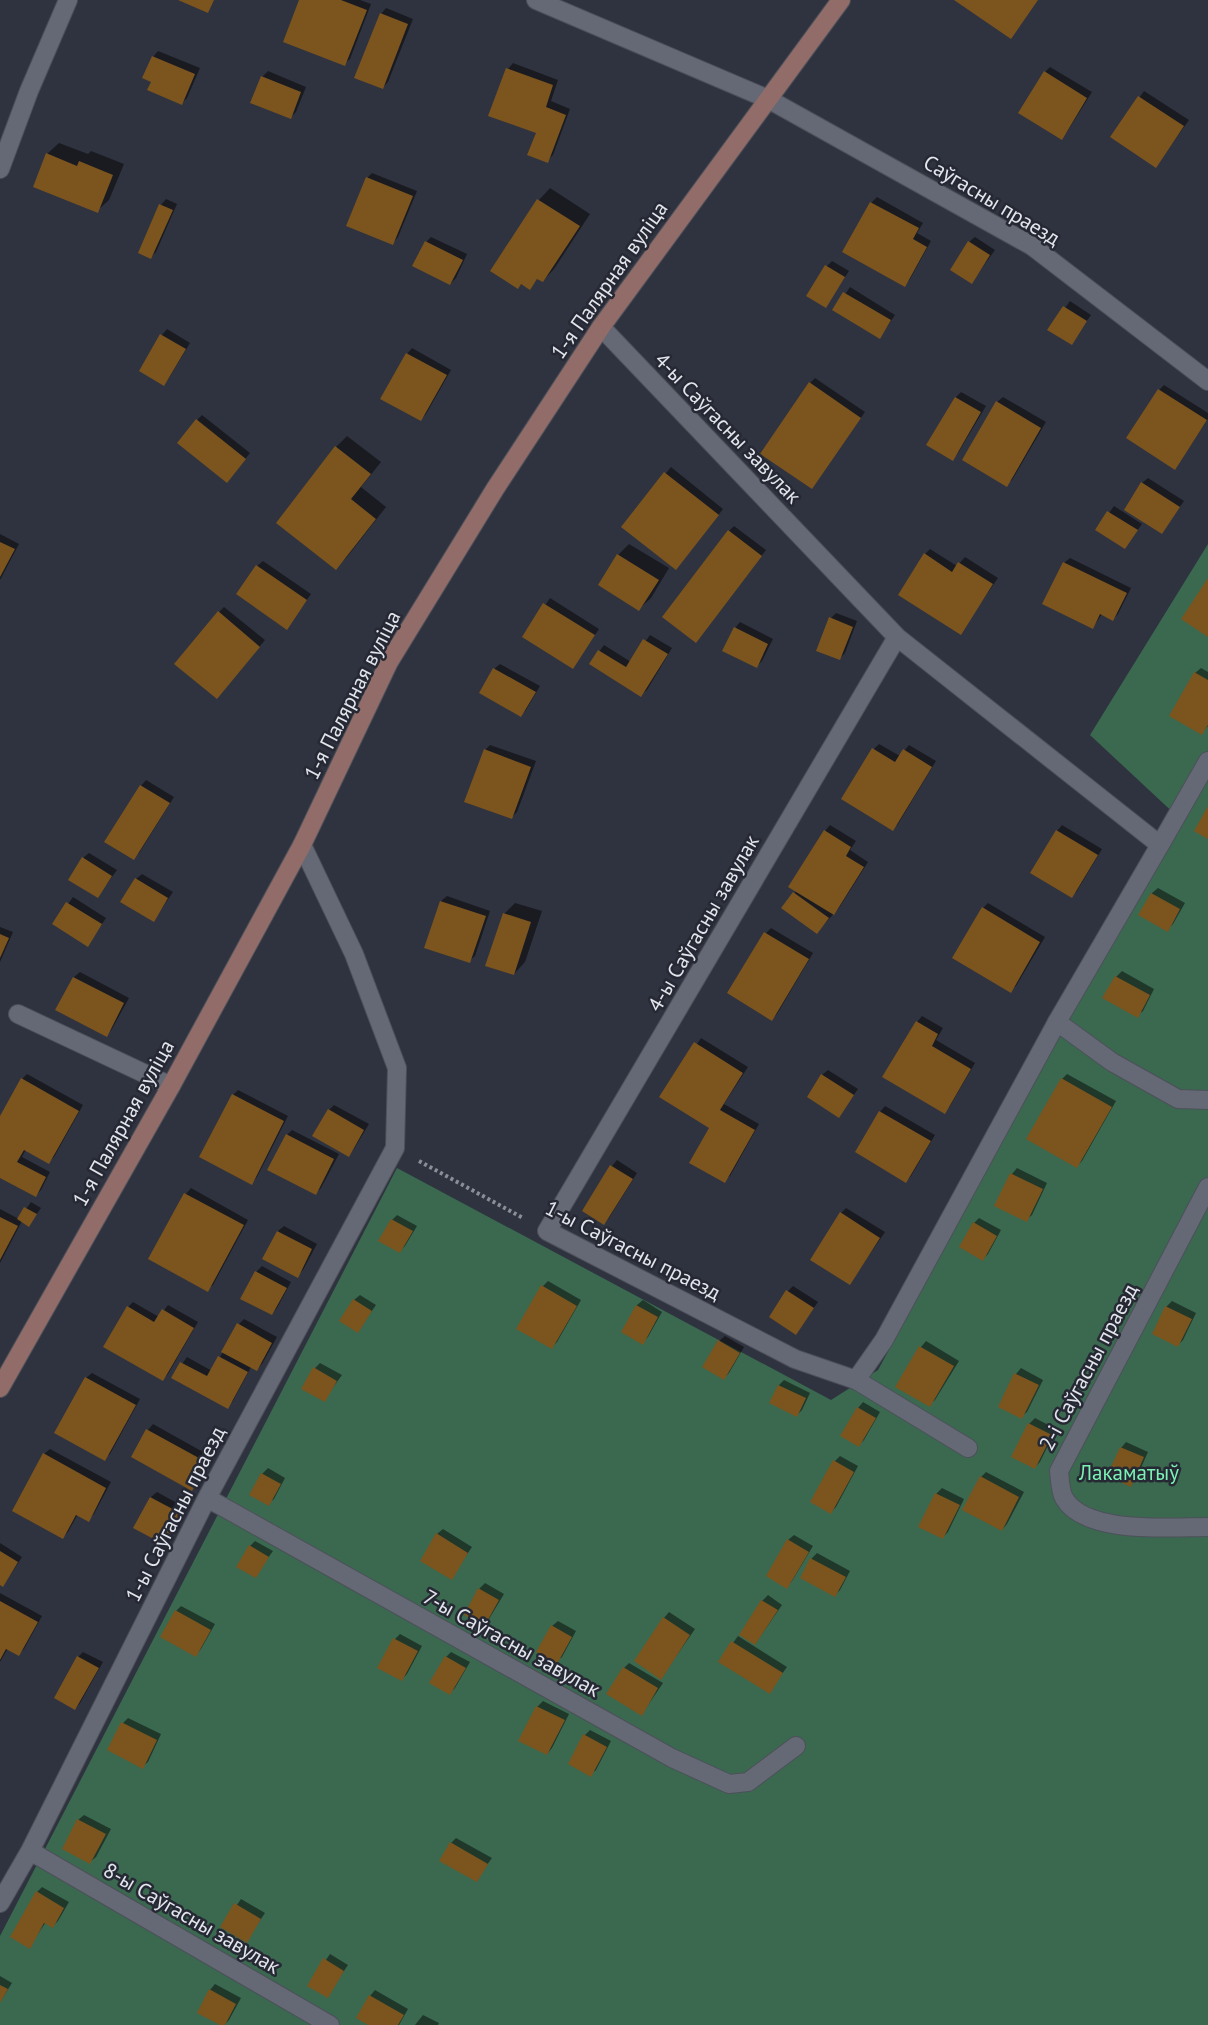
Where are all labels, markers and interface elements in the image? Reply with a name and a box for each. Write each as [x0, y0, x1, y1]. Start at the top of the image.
street label: Саўгасны праезд [919, 149, 1065, 251]
street label: 1-я Палярная вуліца [545, 196, 673, 364]
street label: 4-ы Саўгасны завулак [649, 347, 807, 509]
street label: 1-я Палярная вуліца [298, 606, 406, 784]
street label: 4-ы Саўгасны завулак [641, 830, 765, 1016]
street label: 1-я Палярная вуліца [66, 1035, 180, 1211]
street label: 1-ы Саўгасны праезд [541, 1194, 725, 1306]
street label: 2-і Саўгасны праезд [1033, 1279, 1143, 1455]
street label: 1-ы Саўгасны праезд [119, 1422, 231, 1606]
park label: Лакаматыў [1078, 1459, 1179, 1486]
street label: 7-ы Саўгасны завулак [419, 1583, 605, 1703]
street label: 8-ы Саўгасны завулак [99, 1856, 285, 1980]

